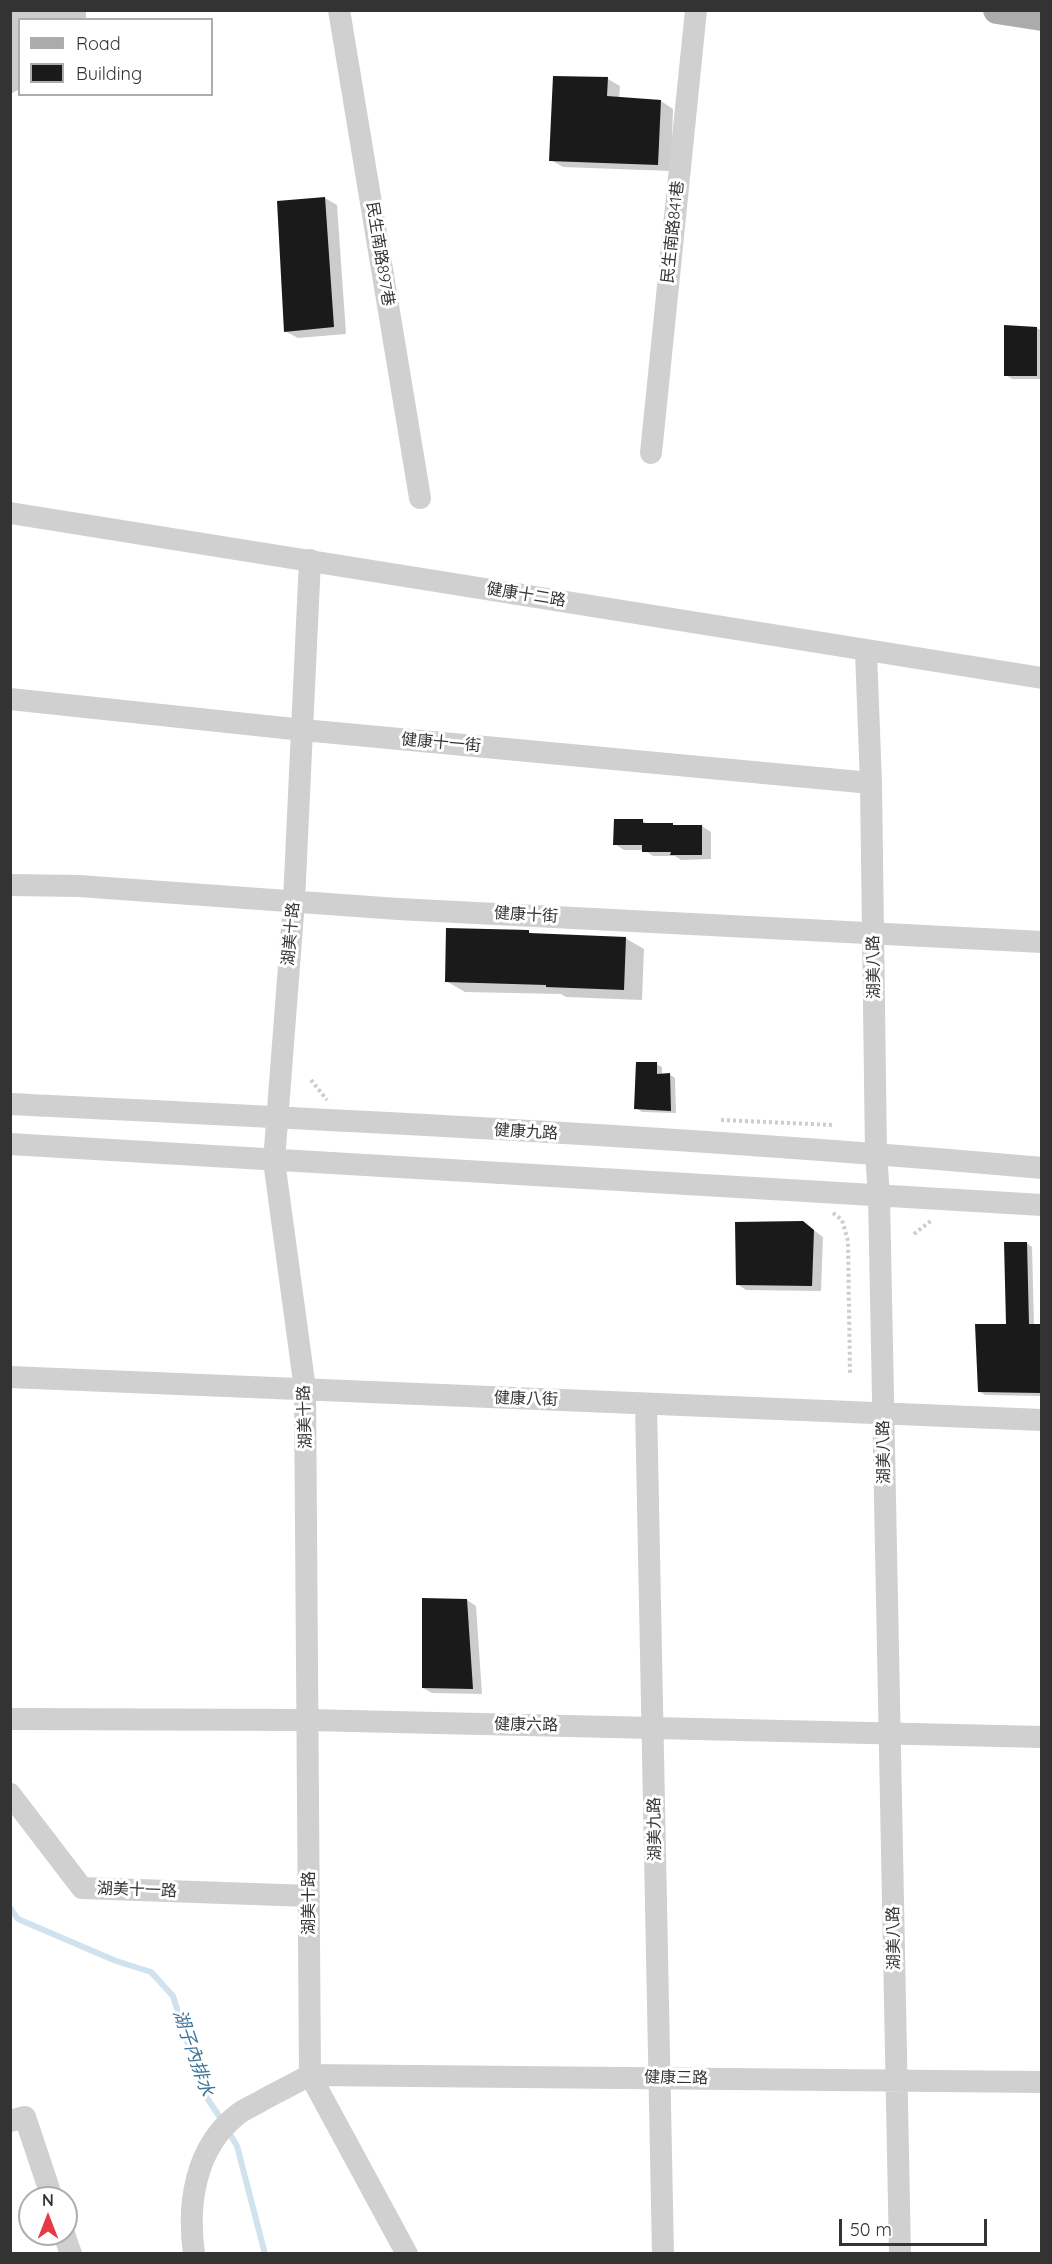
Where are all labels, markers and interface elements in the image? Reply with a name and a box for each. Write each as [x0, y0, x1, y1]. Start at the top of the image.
legend [18, 18, 213, 96]
text: Road [76, 32, 121, 55]
text: Building [76, 62, 142, 85]
street label: 民生南路841巷 [658, 180, 688, 284]
street label: 民生南路897巷 [362, 200, 398, 308]
street label: 健康十二路 [485, 579, 567, 611]
street label: 健康十一街 [400, 730, 482, 756]
street label: 湖美十路 [279, 901, 303, 967]
street label: 健康十街 [494, 904, 558, 926]
street label: 湖美八路 [864, 935, 884, 999]
street label: 健康九路 [494, 1121, 558, 1143]
street label: 湖美十路 [294, 1385, 316, 1449]
street label: 健康八街 [494, 1388, 558, 1410]
street label: 湖美八路 [874, 1420, 894, 1484]
street label: 健康六路 [494, 1715, 558, 1735]
street label: 湖美九路 [645, 1797, 665, 1861]
street label: 湖美十路 [299, 1871, 319, 1935]
street label: 湖美十一路 [97, 1879, 177, 1901]
street label: 湖美八路 [884, 1906, 904, 1970]
water label: 湖子內排水 [168, 2007, 218, 2099]
street label: 健康三路 [644, 2068, 708, 2088]
north arrow [18, 2186, 78, 2246]
text: N [42, 2190, 54, 2210]
scale bar [842, 2207, 990, 2245]
text: 50 m [850, 2218, 892, 2241]

